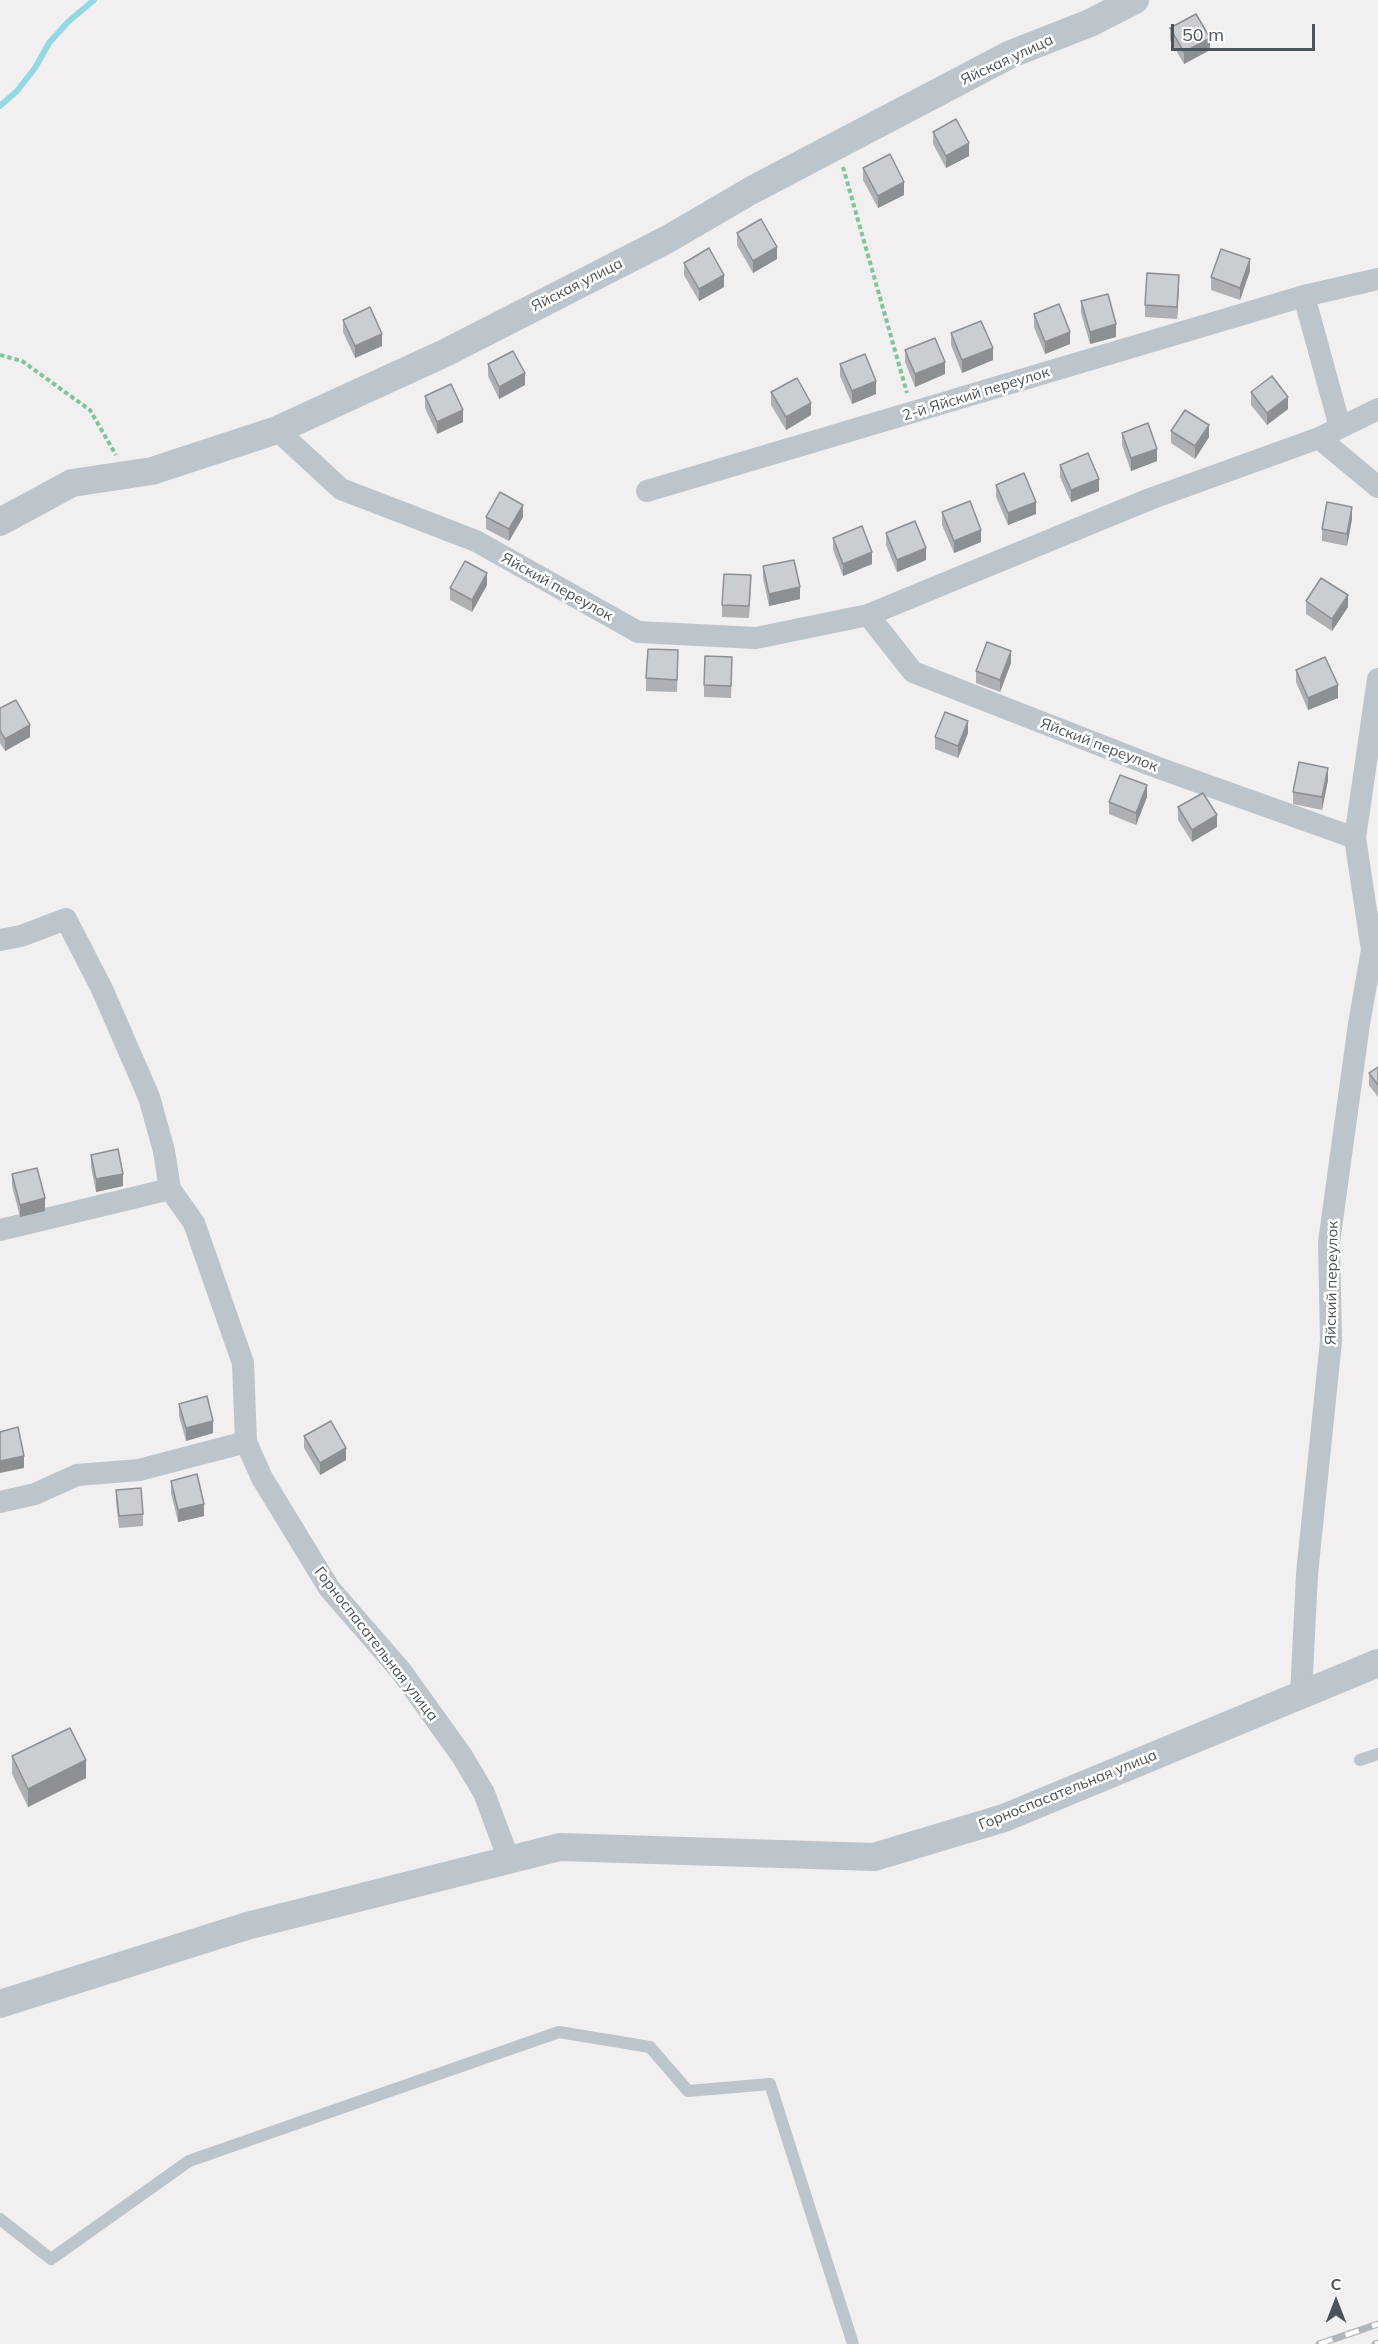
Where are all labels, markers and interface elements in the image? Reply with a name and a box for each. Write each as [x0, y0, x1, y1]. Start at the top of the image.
scale bar [1174, 12, 1318, 50]
text: 50 m [1182, 23, 1224, 46]
street label: Яйская улица [958, 31, 1056, 89]
street label: Яйская улица [528, 254, 626, 316]
street label: 2-й Яйский переулок [900, 363, 1052, 425]
street label: Яйский переулок [498, 549, 616, 625]
street label: Яйский переулок [1038, 714, 1160, 776]
street label: Яйский переулок [1322, 1221, 1342, 1345]
street label: Горноспасательная улица [310, 1563, 442, 1725]
street label: Горноспасательная улица [976, 1746, 1160, 1834]
north arrow [1306, 2272, 1366, 2332]
text: С [1331, 2274, 1341, 2294]

